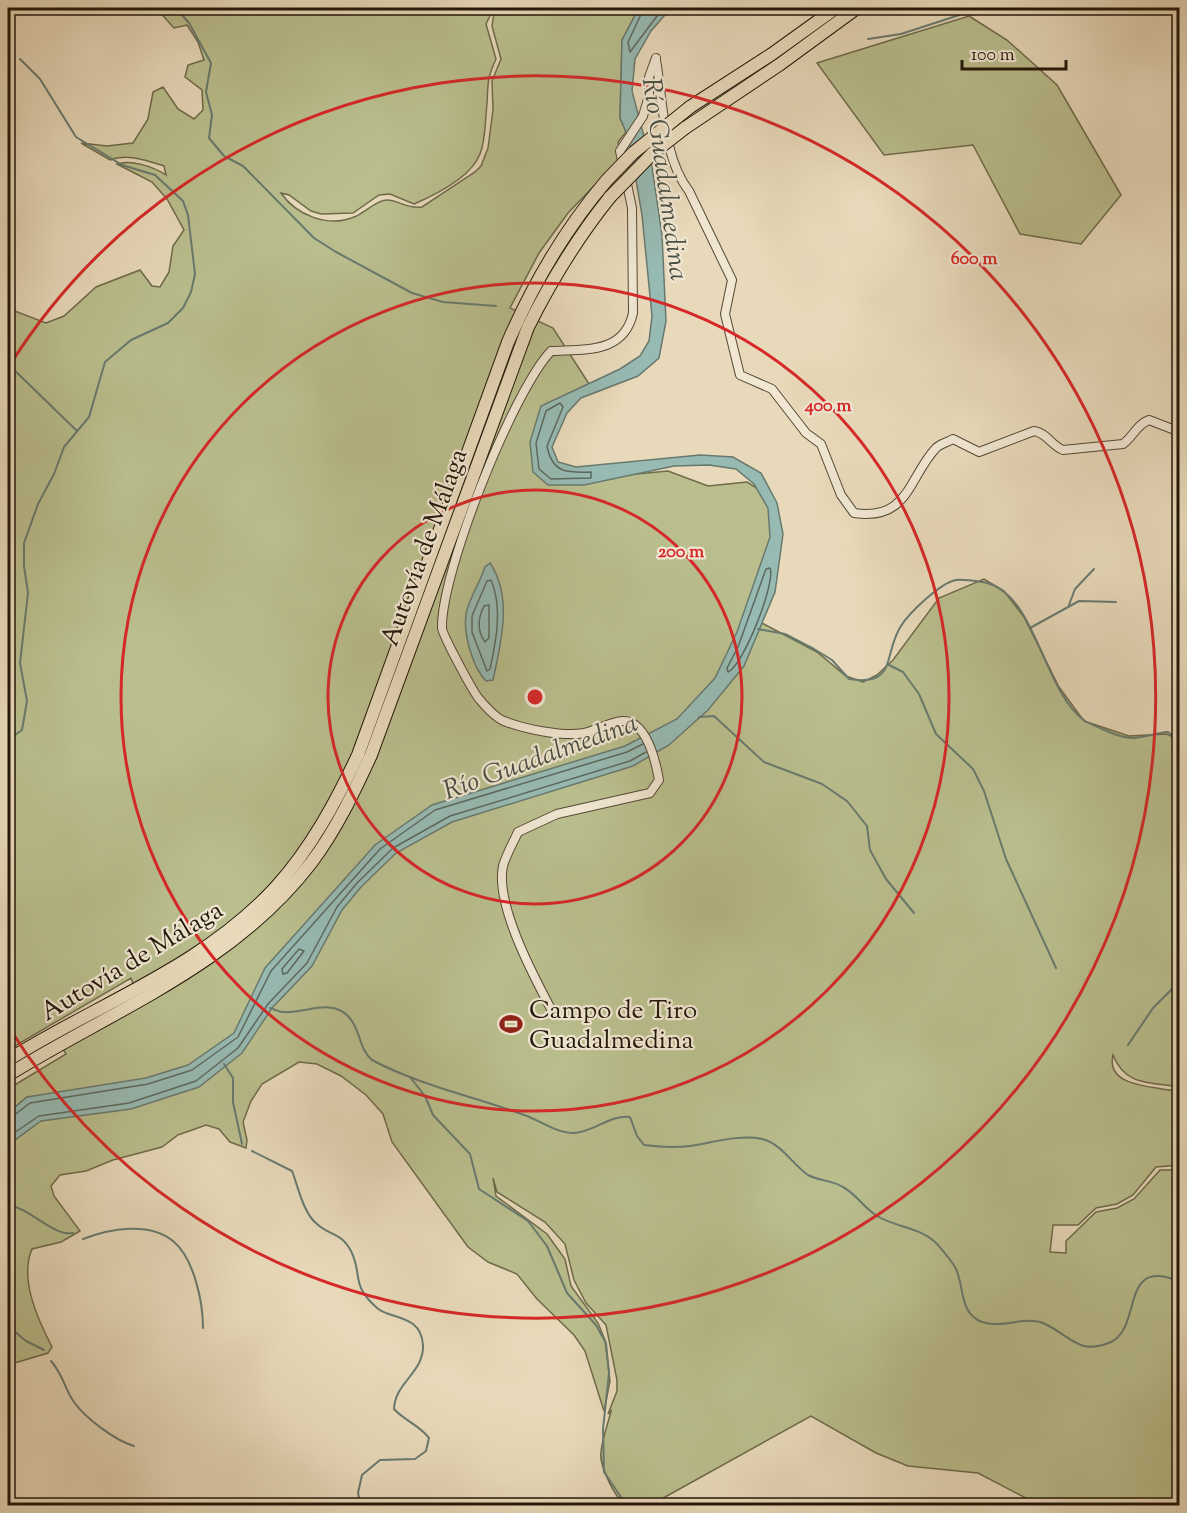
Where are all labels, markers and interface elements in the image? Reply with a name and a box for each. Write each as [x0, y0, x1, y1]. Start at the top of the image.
scale bar [962, 33, 1066, 71]
text: 100 m [971, 43, 1015, 69]
water label: Río Guadalmedina [630, 75, 697, 283]
text: 600 m [951, 247, 997, 273]
text: 400 m [804, 394, 851, 420]
street label: Autovía de Málaga [372, 444, 478, 652]
text: 200 m [658, 540, 704, 566]
centre of rings [525, 687, 545, 707]
water label: Río Guadalmedina [438, 705, 644, 812]
street label: Autovía de Málaga [34, 893, 231, 1031]
place label: Campo de Tiro Guadalmedina [529, 993, 697, 1060]
sports icon: Campo de Tiro Guadalmedina [498, 1011, 524, 1037]

